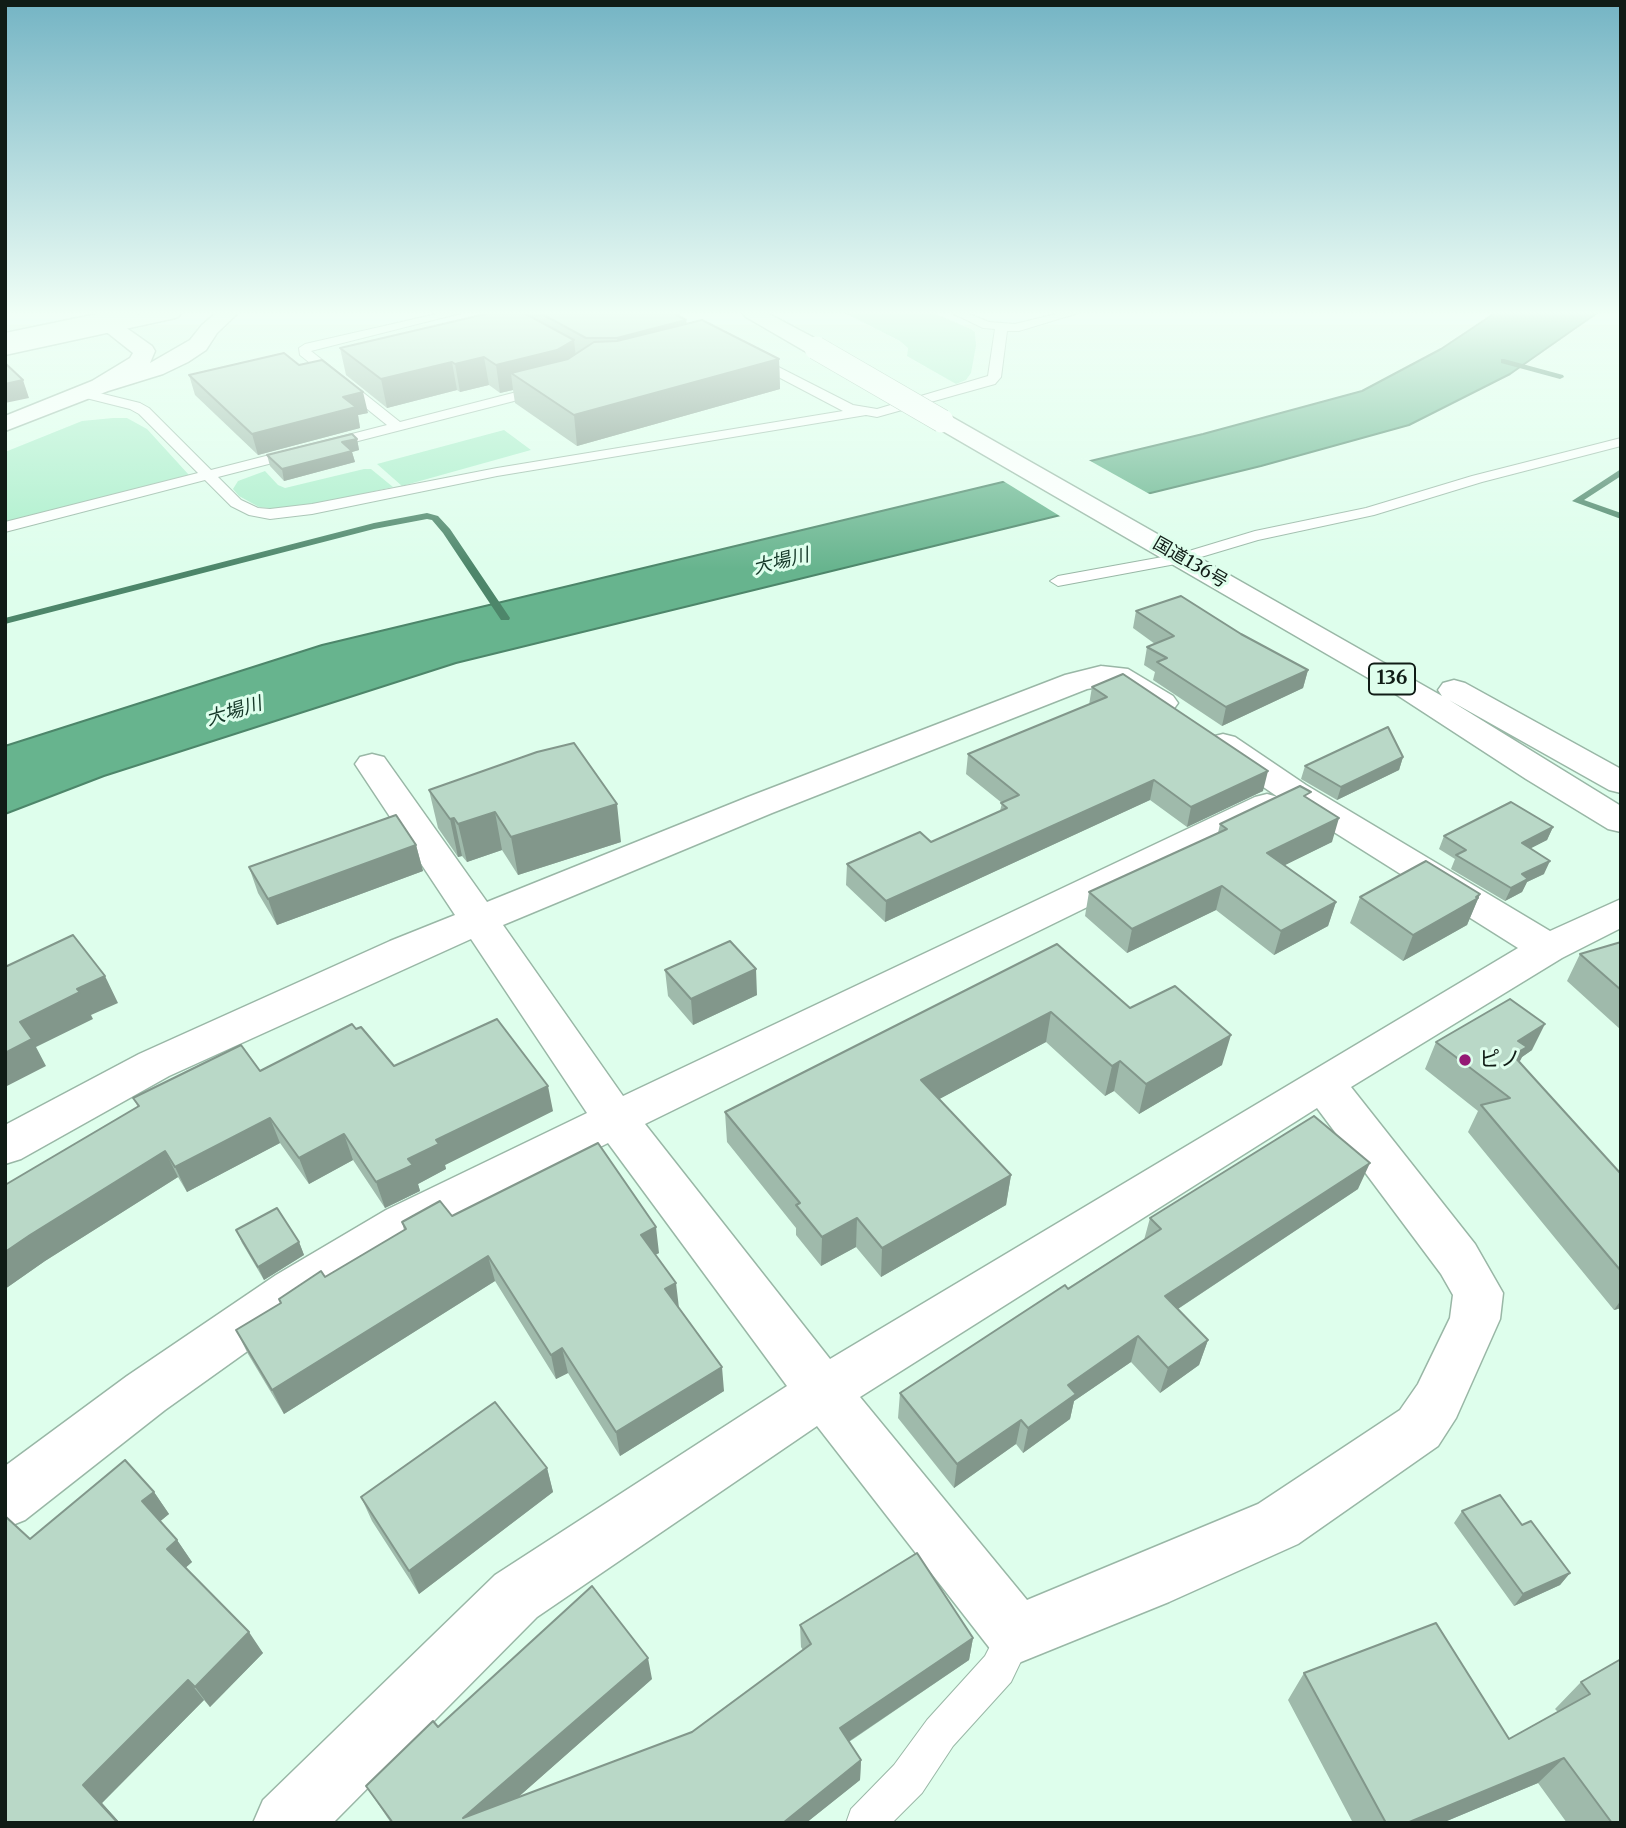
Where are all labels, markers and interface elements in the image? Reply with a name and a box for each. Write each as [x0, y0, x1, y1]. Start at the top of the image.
street label: 国道136号 [1149, 533, 1231, 593]
water label: 大場川 [751, 544, 811, 580]
road number: 136 [1369, 664, 1415, 694]
water label: 大場川 [203, 693, 265, 731]
place label: ピノ [1479, 1047, 1521, 1073]
marker: ピノ [1457, 1052, 1473, 1068]

